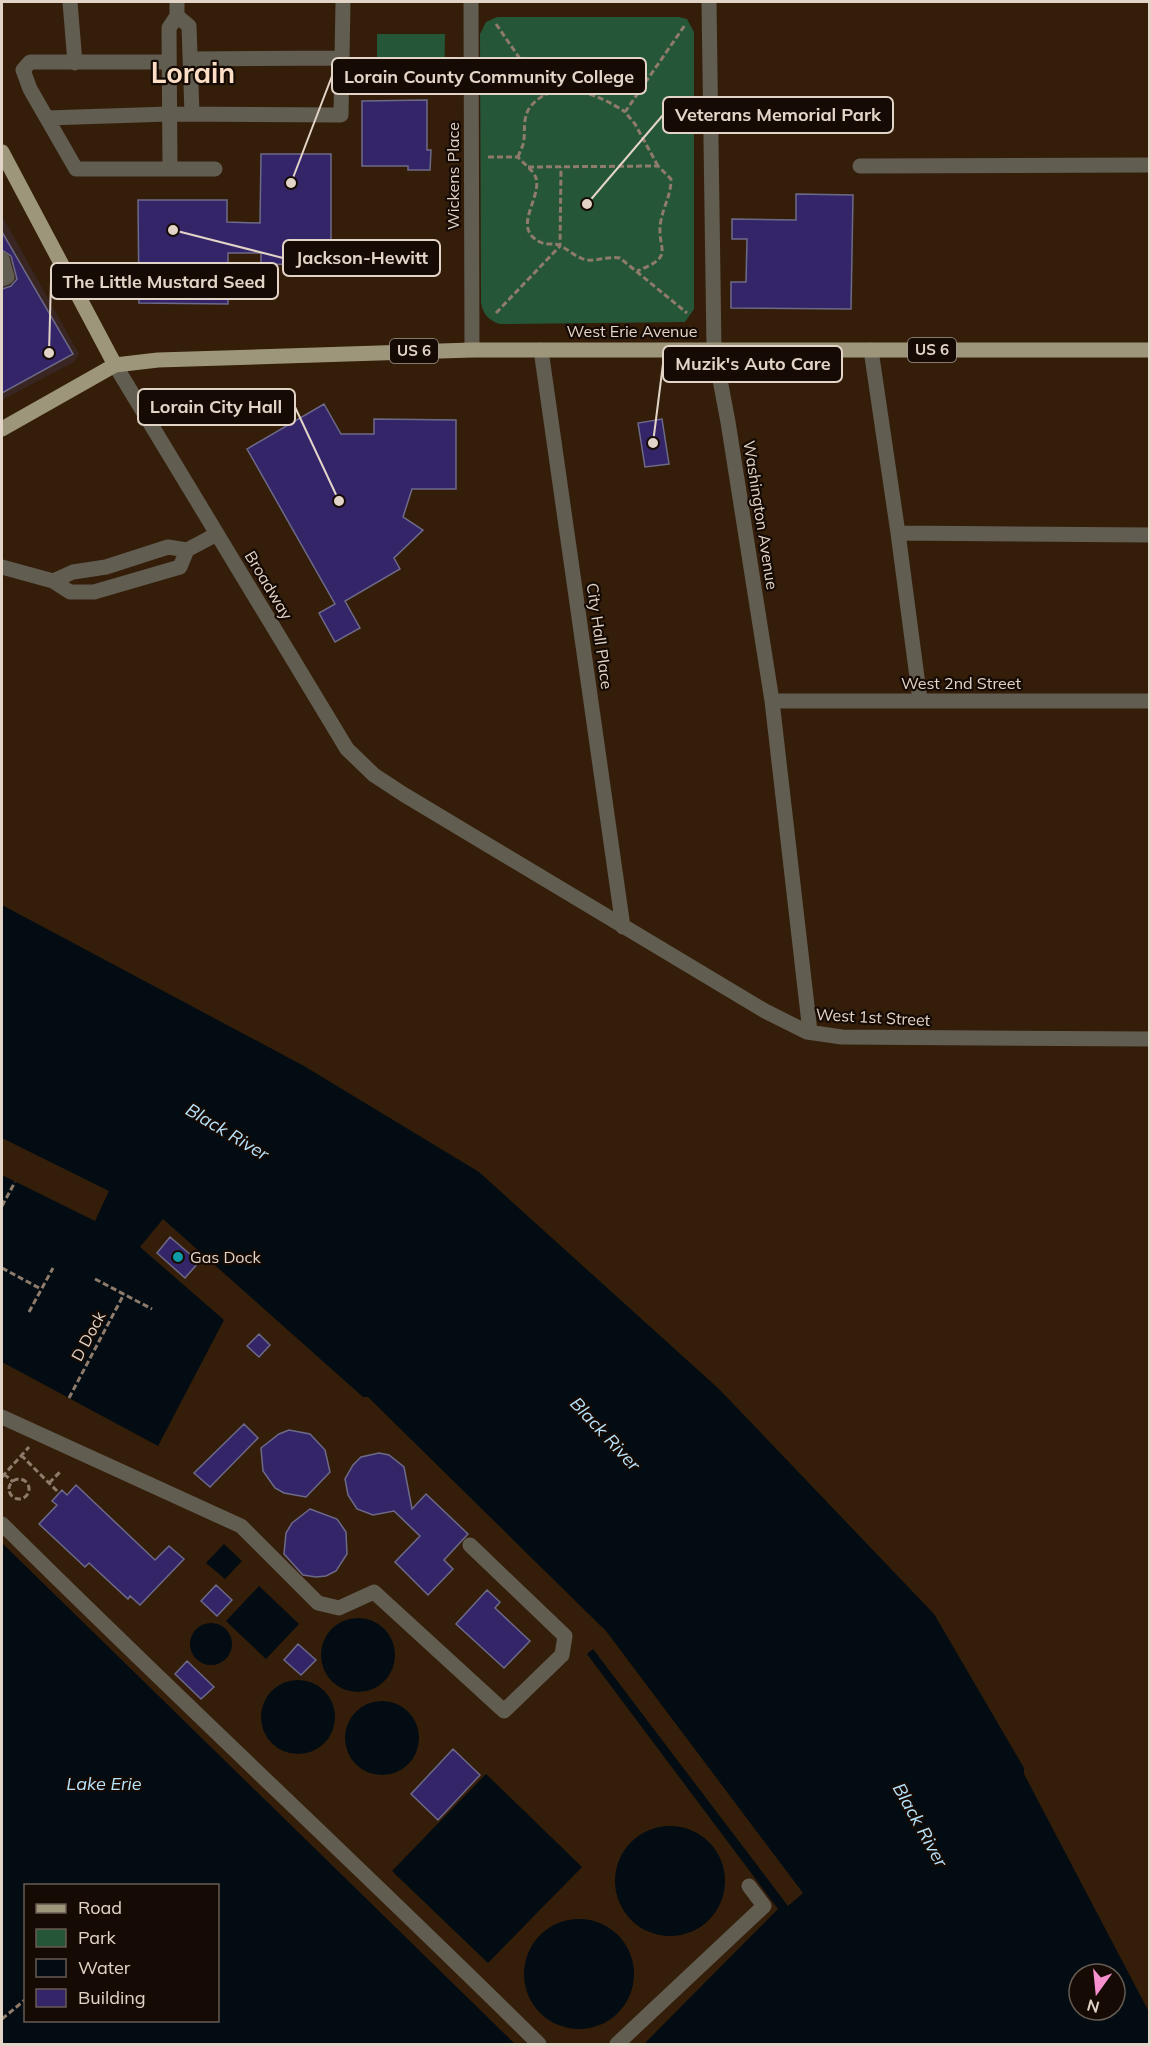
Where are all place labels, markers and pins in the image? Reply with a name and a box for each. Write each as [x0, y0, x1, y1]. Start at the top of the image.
callout: Lorain County Community College [332, 58, 646, 94]
callout: Veterans Memorial Park [663, 97, 893, 133]
callout: Jackson-Hewitt [283, 240, 440, 276]
callout: The Little Mustard Seed [51, 263, 278, 299]
callout: Muzik's Auto Care [663, 346, 842, 382]
callout: Lorain City Hall [138, 389, 295, 425]
place label: Gas Dock [190, 1247, 261, 1267]
marker: Gas Dock [171, 1250, 185, 1264]

